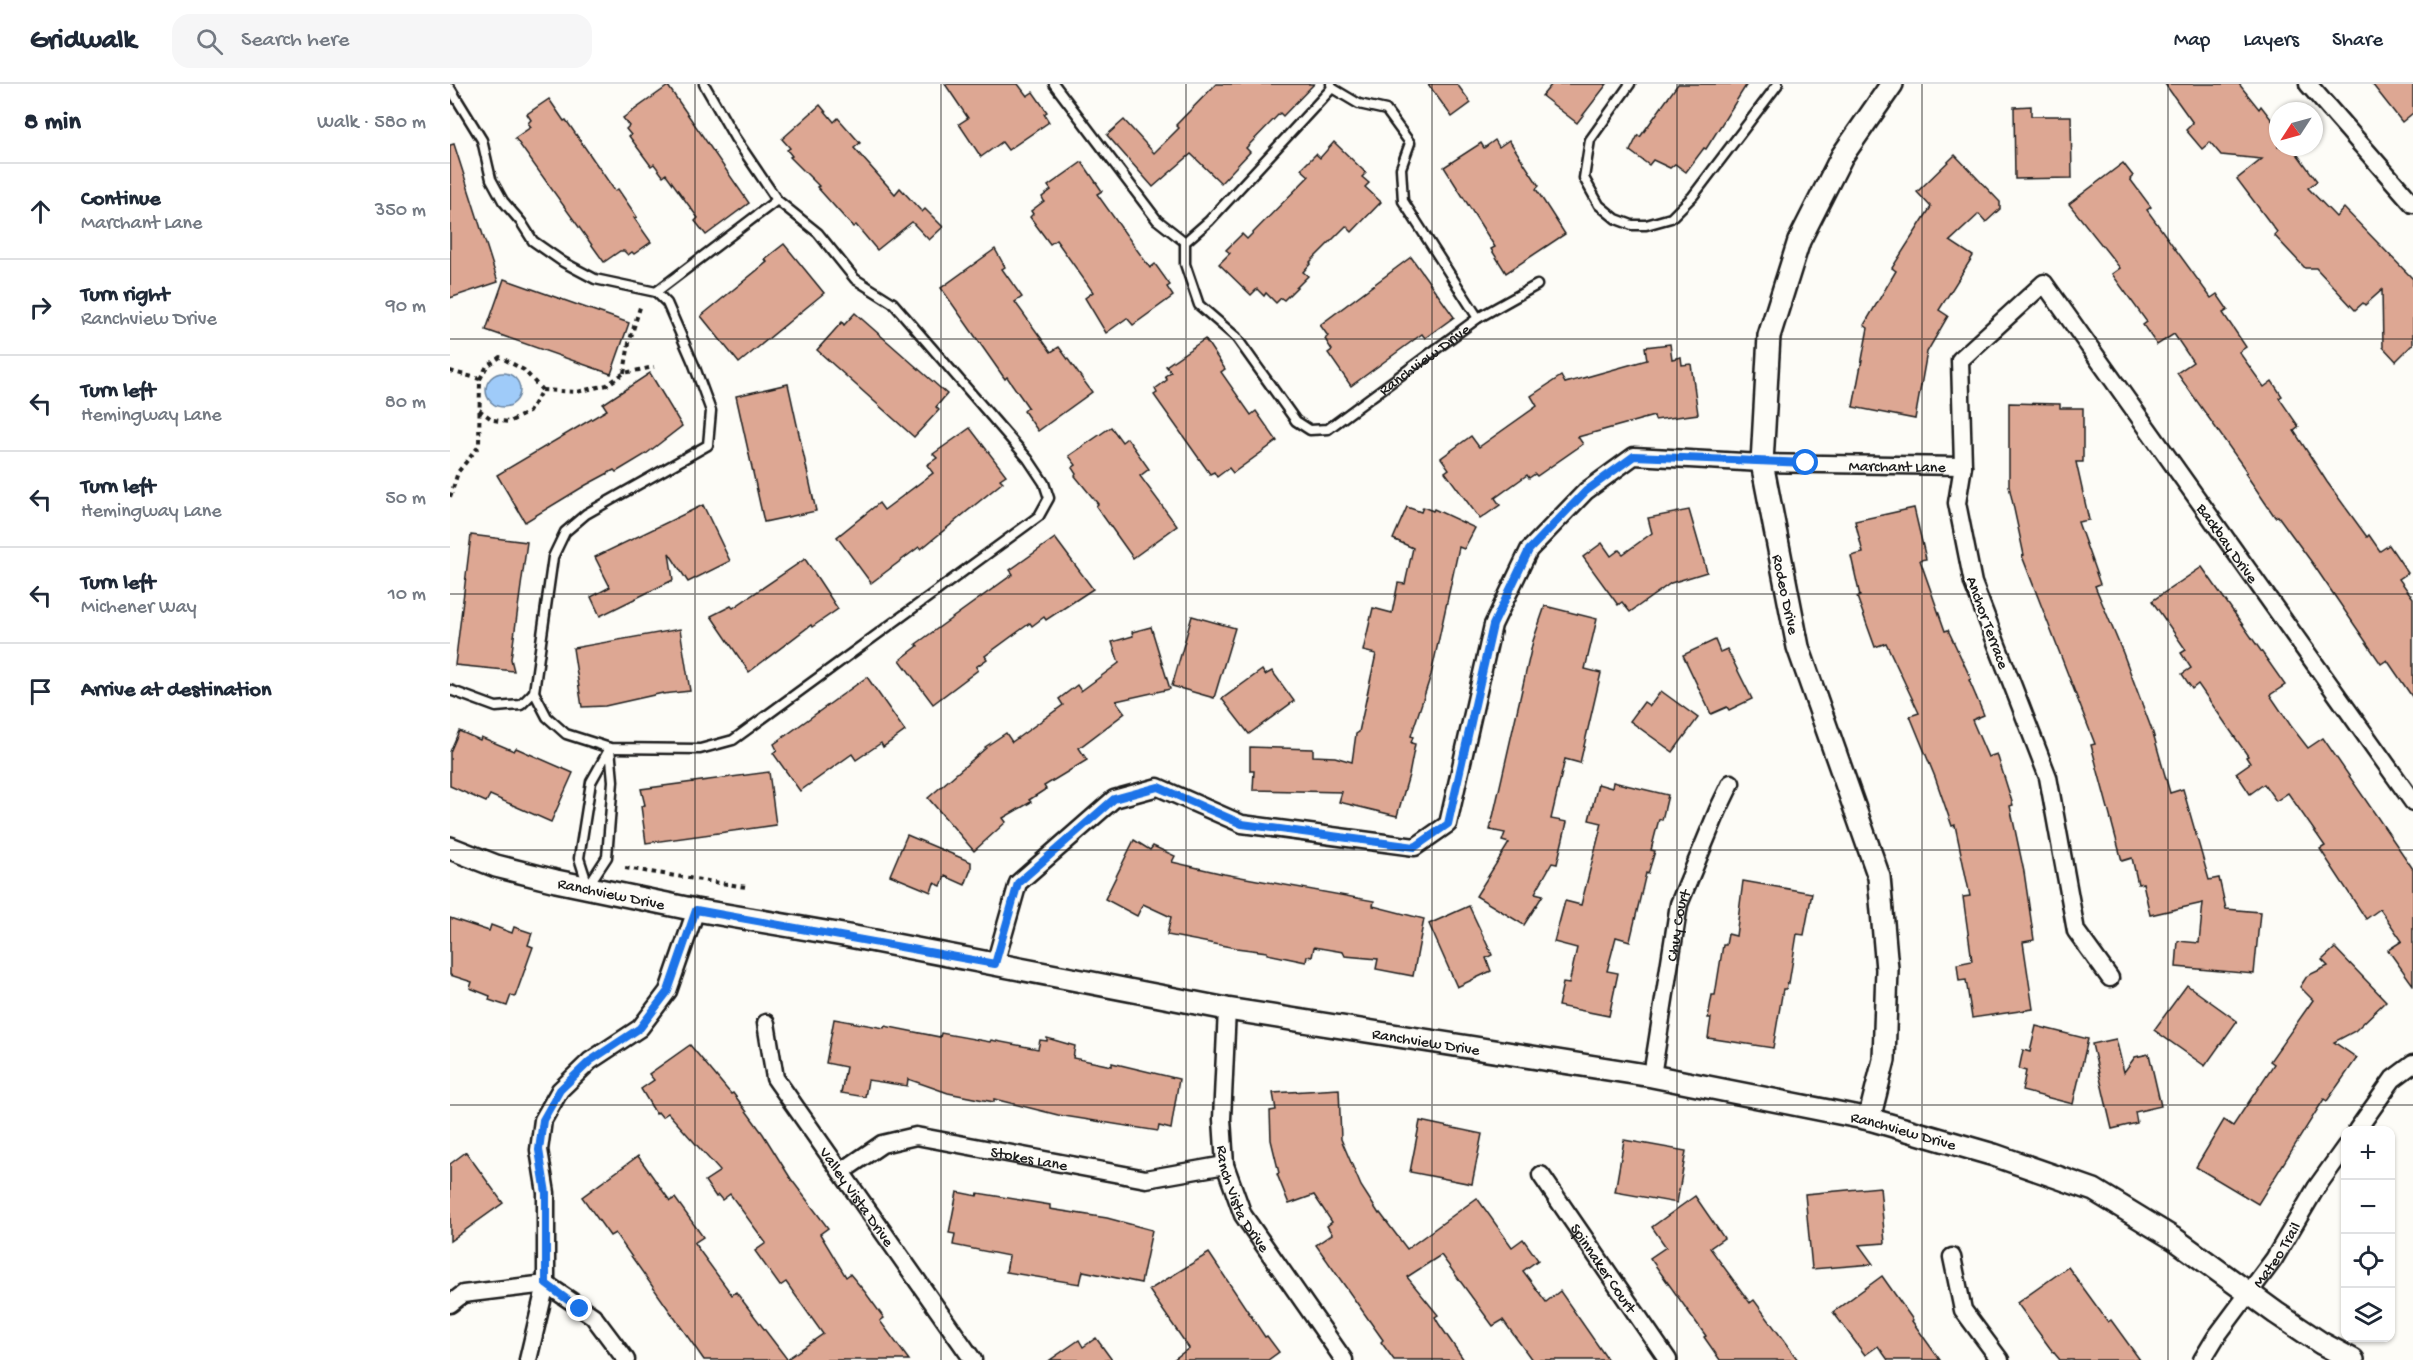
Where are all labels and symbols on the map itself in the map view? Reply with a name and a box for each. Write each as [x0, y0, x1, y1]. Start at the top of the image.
north arrow [2269, 102, 2323, 156]
street label: Ranchview Drive [1376, 321, 1476, 401]
route start [1792, 449, 1818, 475]
street label: Marchant Lane [1848, 458, 1947, 479]
street label: Backbay Drive [2190, 500, 2261, 589]
street label: Rodeo Drive [1766, 553, 1801, 637]
street label: Anchor Terrace [1960, 574, 2012, 673]
street label: Ranchview Drive [556, 876, 667, 916]
street label: Chuy Court [1664, 886, 1697, 963]
street label: Ranchview Drive [1370, 1026, 1482, 1062]
street label: Ranchview Drive [1849, 1110, 1958, 1157]
street label: Valley Vista Drive [813, 1144, 897, 1252]
street label: Stokes Lane [989, 1144, 1070, 1177]
street label: Ranch Vista Drive [1211, 1145, 1272, 1258]
street label: Mateo Trail [2250, 1220, 2307, 1293]
street label: Spinnaker Court [1564, 1221, 1640, 1319]
route end [566, 1295, 592, 1321]

